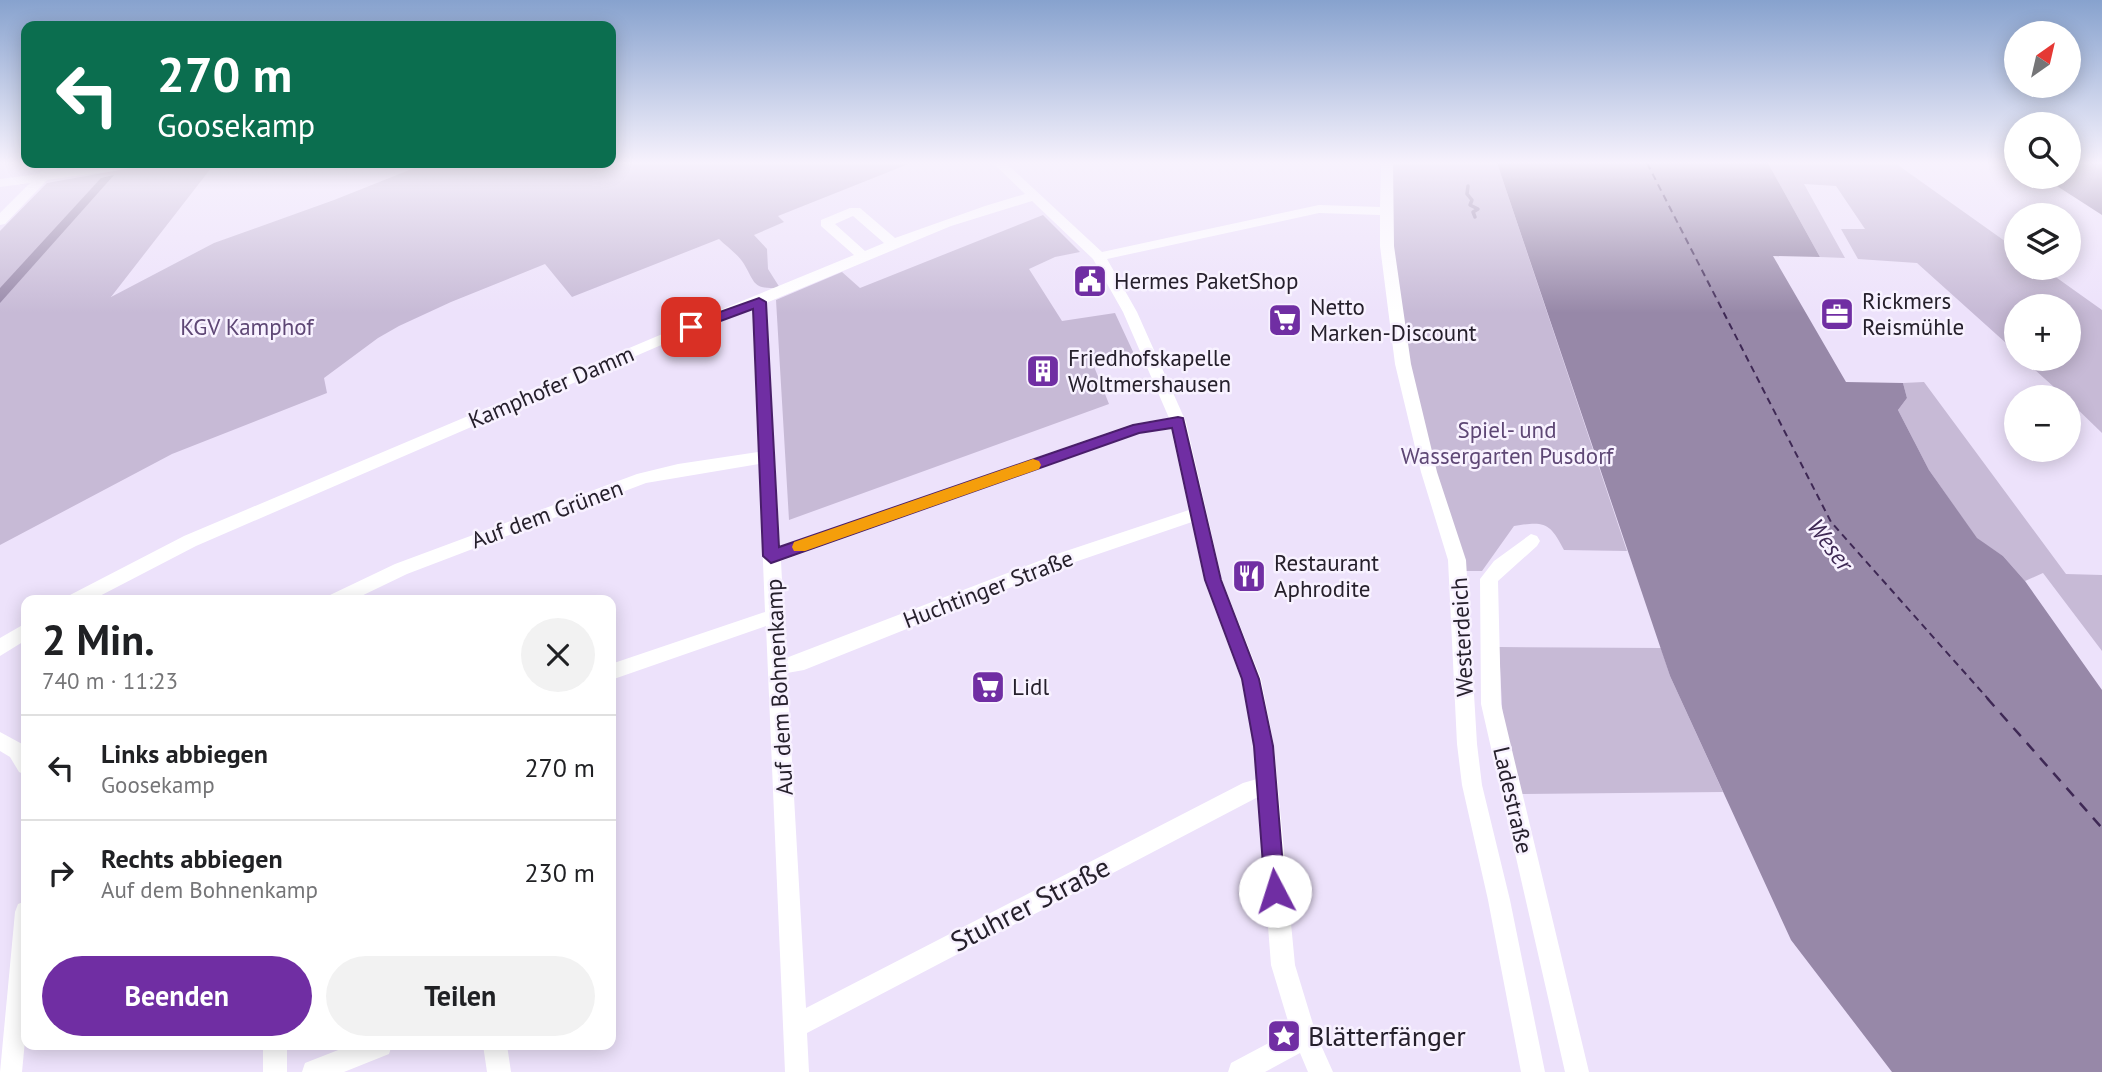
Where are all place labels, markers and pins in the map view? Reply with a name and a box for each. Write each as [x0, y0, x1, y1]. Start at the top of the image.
public building icon: Hermes PaketShop [1071, 262, 1109, 300]
place label: Hermes PaketShop [1114, 266, 1298, 295]
place label: Rickmers Reismühle [1862, 286, 1964, 341]
place label: Netto Marken-Discount [1310, 292, 1477, 347]
office icon: Rickmers Reismühle [1818, 295, 1856, 333]
pin [661, 297, 721, 357]
supermarket icon: Netto Marken-Discount [1266, 301, 1304, 339]
place label: Friedhofskapelle Woltmershausen [1068, 343, 1231, 398]
building icon: Friedhofskapelle Woltmershausen [1024, 352, 1062, 390]
place label: Restaurant Aphrodite [1274, 548, 1379, 603]
restaurant icon: Restaurant Aphrodite [1230, 557, 1268, 595]
supermarket icon: Lidl [969, 668, 1007, 706]
place label: Lidl [1012, 672, 1049, 701]
place icon: Blätterfänger [1265, 1017, 1303, 1055]
place label: Blätterfänger [1308, 1017, 1466, 1054]

